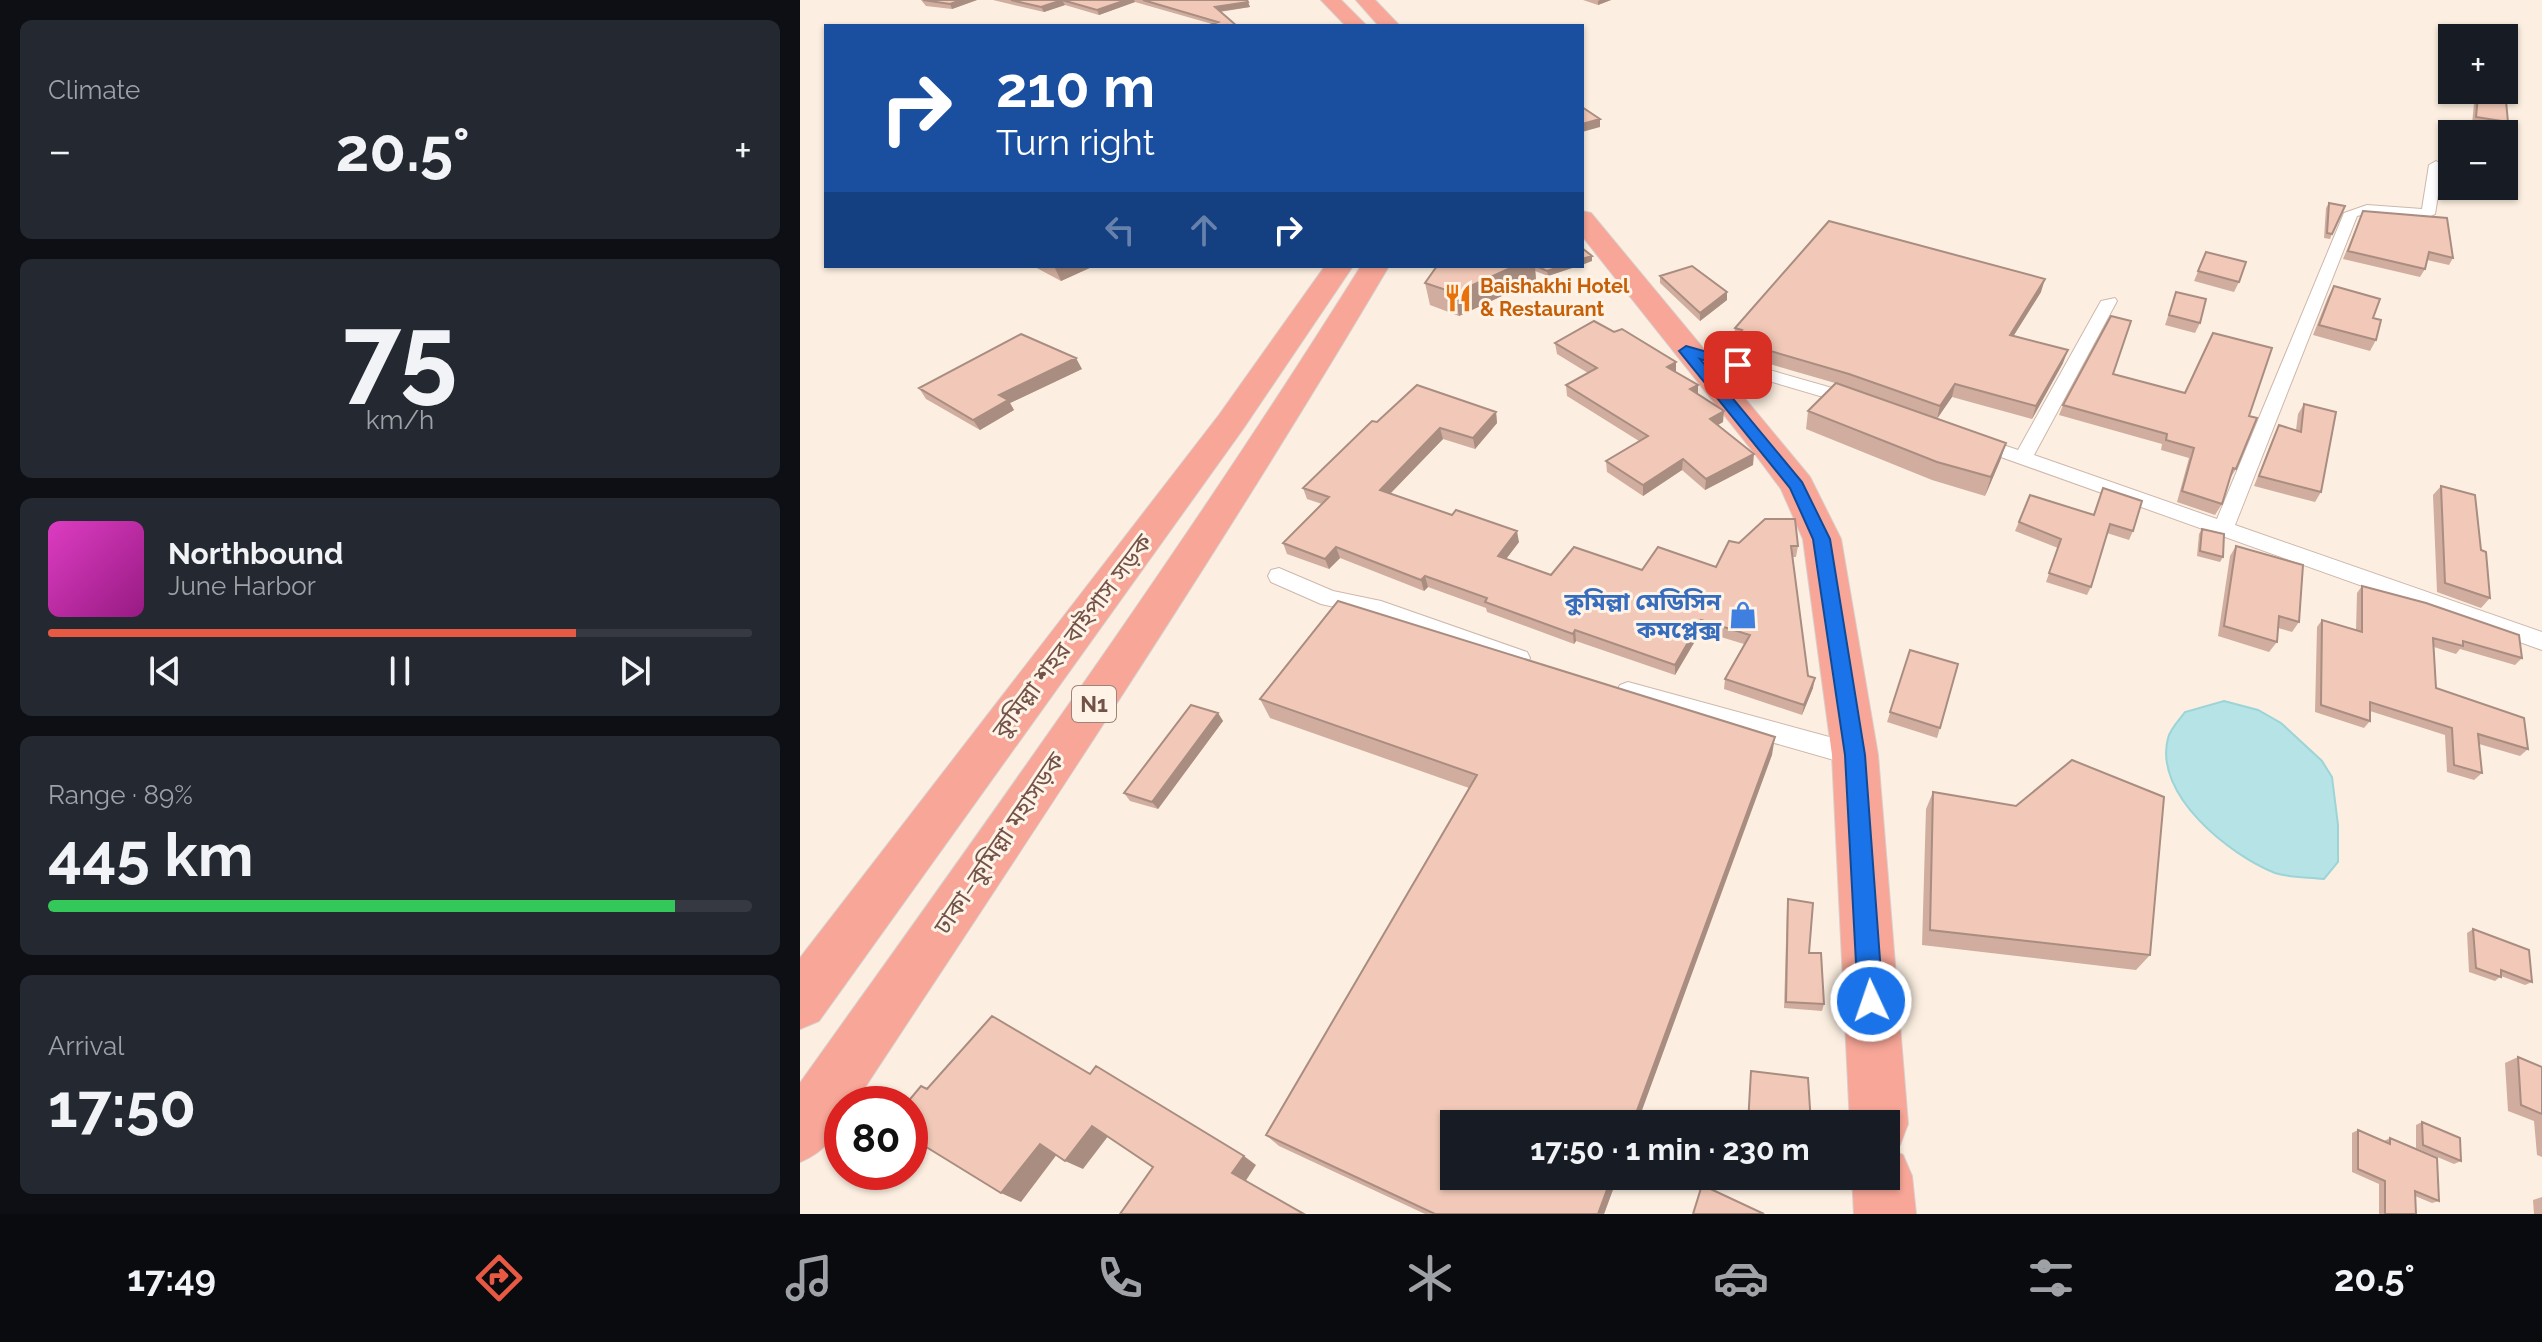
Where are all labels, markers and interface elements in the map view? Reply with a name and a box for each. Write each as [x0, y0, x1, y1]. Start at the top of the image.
map controls [2438, 24, 2518, 200]
button: + [2438, 24, 2518, 104]
text: 210 m [996, 54, 1155, 120]
icon: right [864, 56, 968, 160]
text: Climate [48, 75, 140, 105]
text: 20.5° [335, 115, 470, 185]
button: − [2438, 120, 2518, 200]
text: Turn right [996, 121, 1155, 163]
text: − [48, 125, 72, 176]
text: + [734, 125, 752, 176]
icon: left [1098, 208, 1142, 252]
icon: ahead [1182, 208, 1226, 252]
icon: right [1266, 208, 1310, 252]
place label: Baishakhi Hotel & Restaurant [1480, 274, 1630, 321]
restaurant icon: Baishakhi Hotel & Restaurant [1443, 283, 1473, 313]
text: 75 [343, 292, 457, 414]
pin [1704, 331, 1772, 399]
icon: arrive [1716, 343, 1760, 387]
text: km/h [366, 405, 434, 435]
street label: কুমিল্লা শহর বাইপাস সড়ক [985, 528, 1159, 745]
text: Northbound [168, 536, 343, 571]
text: June Harbor [168, 571, 316, 601]
place label: কুমিল্লা মেডিসিন কমপ্লেক্স [1564, 587, 1722, 644]
shop icon: কুমিল্লা মেডিসিন কমপ্লেক্স [1728, 600, 1758, 630]
icon: previous [143, 649, 187, 693]
icon: pause [378, 649, 422, 693]
icon: next [613, 649, 657, 693]
road number: N1 [1072, 686, 1116, 722]
street label: ঢাকা–কুমিল্লা মহাসড়ক [927, 746, 1071, 940]
text: Range · 89% [48, 780, 193, 810]
text: 445 km [48, 820, 254, 890]
position arrow [1829, 959, 1913, 1043]
text: Arrival [48, 1031, 124, 1061]
text: 17:50 [48, 1071, 196, 1141]
speed limit sign: 80 [824, 1086, 928, 1190]
text: 17:50 · 1 min · 230 m [1530, 1132, 1810, 1167]
icon: directions [471, 1250, 527, 1306]
icon: music [781, 1250, 837, 1306]
icon: phone [1092, 1250, 1148, 1306]
icon: climate [1402, 1250, 1458, 1306]
icon: car [1713, 1250, 1769, 1306]
icon: filters [2023, 1250, 2079, 1306]
text: 17:49 [127, 1257, 216, 1299]
text: 20.5° [2334, 1257, 2415, 1299]

